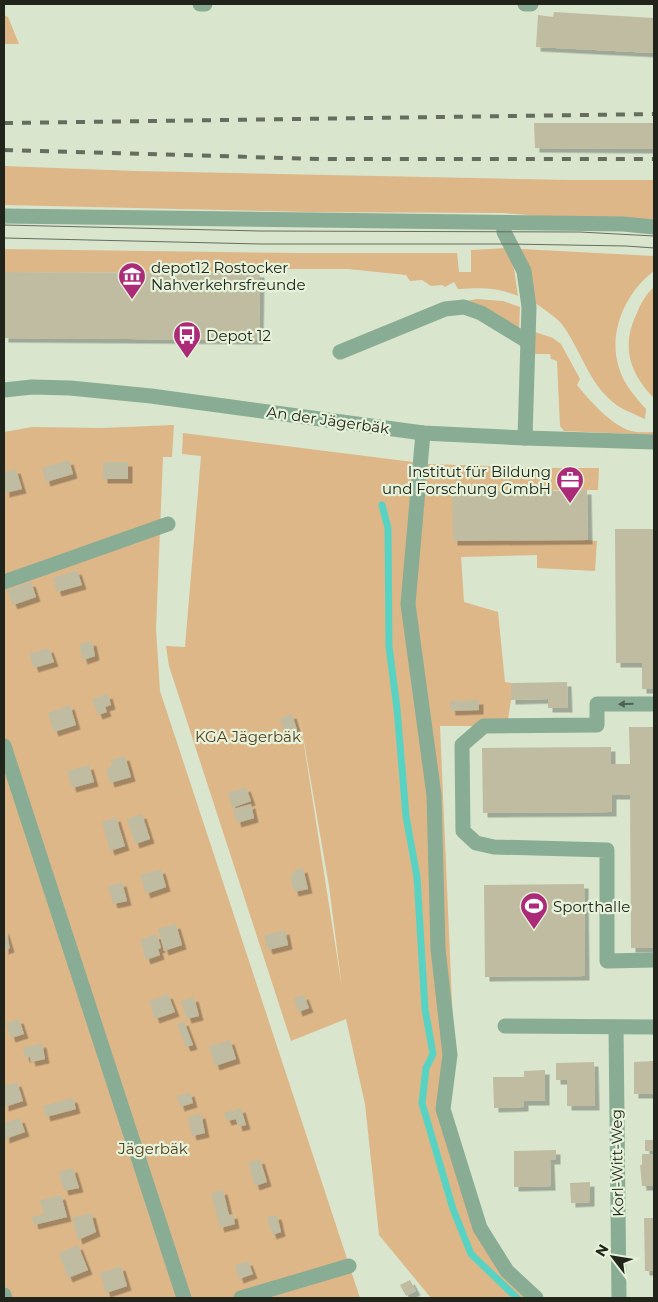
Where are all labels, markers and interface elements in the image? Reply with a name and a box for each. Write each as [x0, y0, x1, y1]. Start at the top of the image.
place label: depot12 Rostocker Nahverkehrsfreunde [151, 258, 305, 294]
museum icon: depot12 Rostocker Nahverkehrsfreunde [117, 261, 147, 300]
bus stop icon: Depot 12 [172, 320, 202, 359]
place label: Depot 12 [206, 326, 271, 345]
street label: An der Jägerbäk [266, 402, 391, 438]
place label: Institut für Bildung und Forschung GmbH [382, 462, 551, 498]
office icon: Institut für Bildung und Forschung GmbH [555, 465, 585, 504]
one-way arrow [618, 700, 634, 708]
park label: KGA Jägerbäk [195, 727, 301, 746]
sports icon: Sporthalle [519, 891, 549, 930]
place label: Sporthalle [553, 897, 630, 916]
street label: Korl-Witt-Weg [607, 1109, 627, 1217]
park label: Jägerbäk [117, 1139, 188, 1158]
north arrow [588, 1232, 638, 1282]
text: N [591, 1241, 612, 1260]

